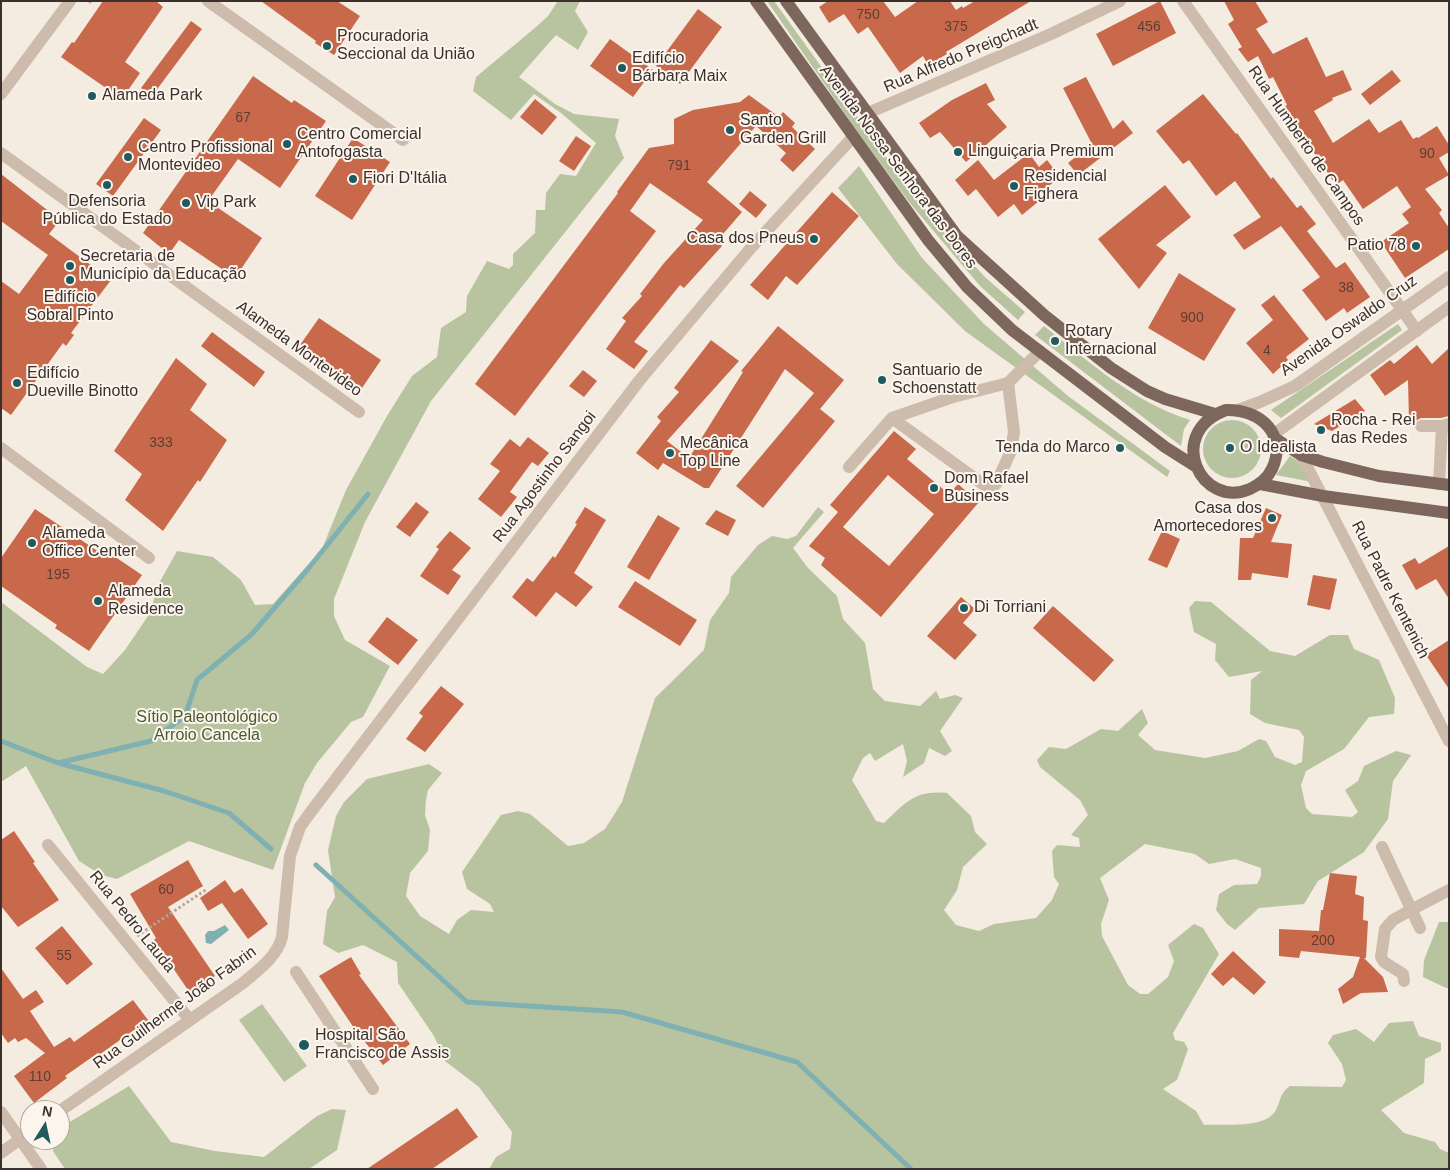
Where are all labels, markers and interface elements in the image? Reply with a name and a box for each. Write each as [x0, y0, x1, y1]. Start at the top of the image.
house number: 750 [856, 7, 880, 23]
street label: Rua Alfredo Preigchadt [881, 15, 1041, 97]
house number: 375 [944, 19, 968, 35]
house number: 456 [1137, 19, 1161, 35]
place label: Procuradoria Seccional da União [337, 27, 475, 65]
marker: Procuradoria Seccional da União [321, 40, 333, 52]
place label: Edifício Bárbara Maix [632, 49, 727, 87]
marker: Edifício Bárbara Maix [616, 62, 628, 74]
street label: Avenida Nossa Senhora das Dores [815, 62, 981, 272]
street label: Rua Humberto de Campos [1244, 63, 1368, 229]
place label: Alameda Park [102, 86, 202, 106]
marker: Alameda Park [86, 90, 98, 102]
house number: 67 [235, 110, 251, 126]
place label: Santo Garden Grill [740, 111, 826, 149]
marker: Santo Garden Grill [724, 124, 736, 136]
place label: Centro Comercial Antofogasta [297, 125, 421, 163]
place label: Centro Profissional Montevideo [138, 138, 273, 176]
marker: Centro Comercial Antofogasta [281, 138, 293, 150]
place label: Linguiçaria Premium [968, 142, 1114, 162]
marker: Linguiçaria Premium [952, 146, 964, 158]
house number: 90 [1419, 146, 1435, 162]
marker: Centro Profissional Montevideo [122, 151, 134, 163]
house number: 791 [667, 158, 691, 174]
place label: Residencial Fighera [1024, 167, 1107, 205]
place label: Fiori D'Itália [363, 169, 447, 189]
marker: Fiori D'Itália [347, 173, 359, 185]
marker: Defensoria Pública do Estado [101, 179, 113, 191]
marker: Residencial Fighera [1008, 180, 1020, 192]
place label: Defensoria Pública do Estado [43, 192, 171, 230]
place label: Vip Park [196, 193, 256, 213]
marker: Vip Park [180, 197, 192, 209]
place label: Casa dos Pneus [687, 229, 804, 249]
marker: Casa dos Pneus [808, 233, 820, 245]
place label: Patio 78 [1347, 236, 1406, 256]
marker: Patio 78 [1410, 240, 1422, 252]
place label: Secretaria de Município da Educação [80, 247, 246, 285]
marker: Secretaria de Município da Educação [64, 260, 76, 272]
street label: Avenida Oswaldo Cruz [1277, 272, 1421, 380]
marker: Edifício Sobral Pinto [64, 274, 76, 286]
house number: 38 [1338, 280, 1354, 296]
place label: Edifício Sobral Pinto [26, 288, 114, 326]
street label: Alameda Montevideo [233, 297, 365, 401]
house number: 900 [1180, 310, 1204, 326]
place label: Rotary Internacional [1065, 322, 1157, 360]
marker: Rotary Internacional [1049, 335, 1061, 347]
house number: 4 [1263, 343, 1271, 359]
place label: Santuario de Schoenstatt [892, 361, 983, 399]
place label: Edifício Dueville Binotto [27, 364, 138, 402]
marker: Santuario de Schoenstatt [876, 374, 888, 386]
marker: Edifício Dueville Binotto [11, 377, 23, 389]
street label: Rua Agostinho Sangoi [489, 408, 601, 546]
place label: Rocha - Rei das Redes [1331, 411, 1415, 449]
marker: Rocha - Rei das Redes [1315, 424, 1327, 436]
place label: Mecânica Top Line [680, 434, 748, 472]
house number: 333 [149, 435, 173, 451]
place label: Tenda do Marco [995, 438, 1110, 458]
place label: O Idealista [1240, 438, 1316, 458]
marker: Tenda do Marco [1114, 442, 1126, 454]
marker: O Idealista [1224, 442, 1236, 454]
marker: Mecânica Top Line [664, 447, 676, 459]
place label: Dom Rafael Business [944, 469, 1028, 507]
marker: Dom Rafael Business [928, 482, 940, 494]
place label: Casa dos Amortecedores [1154, 499, 1262, 537]
marker: Casa dos Amortecedores [1266, 512, 1278, 524]
street label: Rua Padre Kentenich [1347, 518, 1433, 662]
place label: Alameda Office Center [42, 524, 136, 562]
marker: Alameda Office Center [26, 537, 38, 549]
house number: 195 [46, 567, 70, 583]
place label: Alameda Residence [108, 582, 184, 620]
marker: Alameda Residence [92, 595, 104, 607]
place label: Di Torriani [974, 598, 1046, 618]
marker: Di Torriani [958, 602, 970, 614]
park label: Sítio Paleontológico Arroio Cancela [136, 708, 278, 746]
street label: Rua Pedro Lauda [85, 867, 179, 977]
house number: 60 [158, 882, 174, 898]
house number: 200 [1311, 933, 1335, 949]
street label: Rua Guilherme João Fabrin [90, 942, 260, 1074]
house number: 55 [56, 948, 72, 964]
place label: Hospital São Francisco de Assis [315, 1026, 449, 1064]
marker: Hospital São Francisco de Assis [297, 1038, 311, 1052]
house number: 110 [29, 1069, 51, 1085]
north arrow [20, 1100, 70, 1150]
text: N [41, 1102, 54, 1120]

